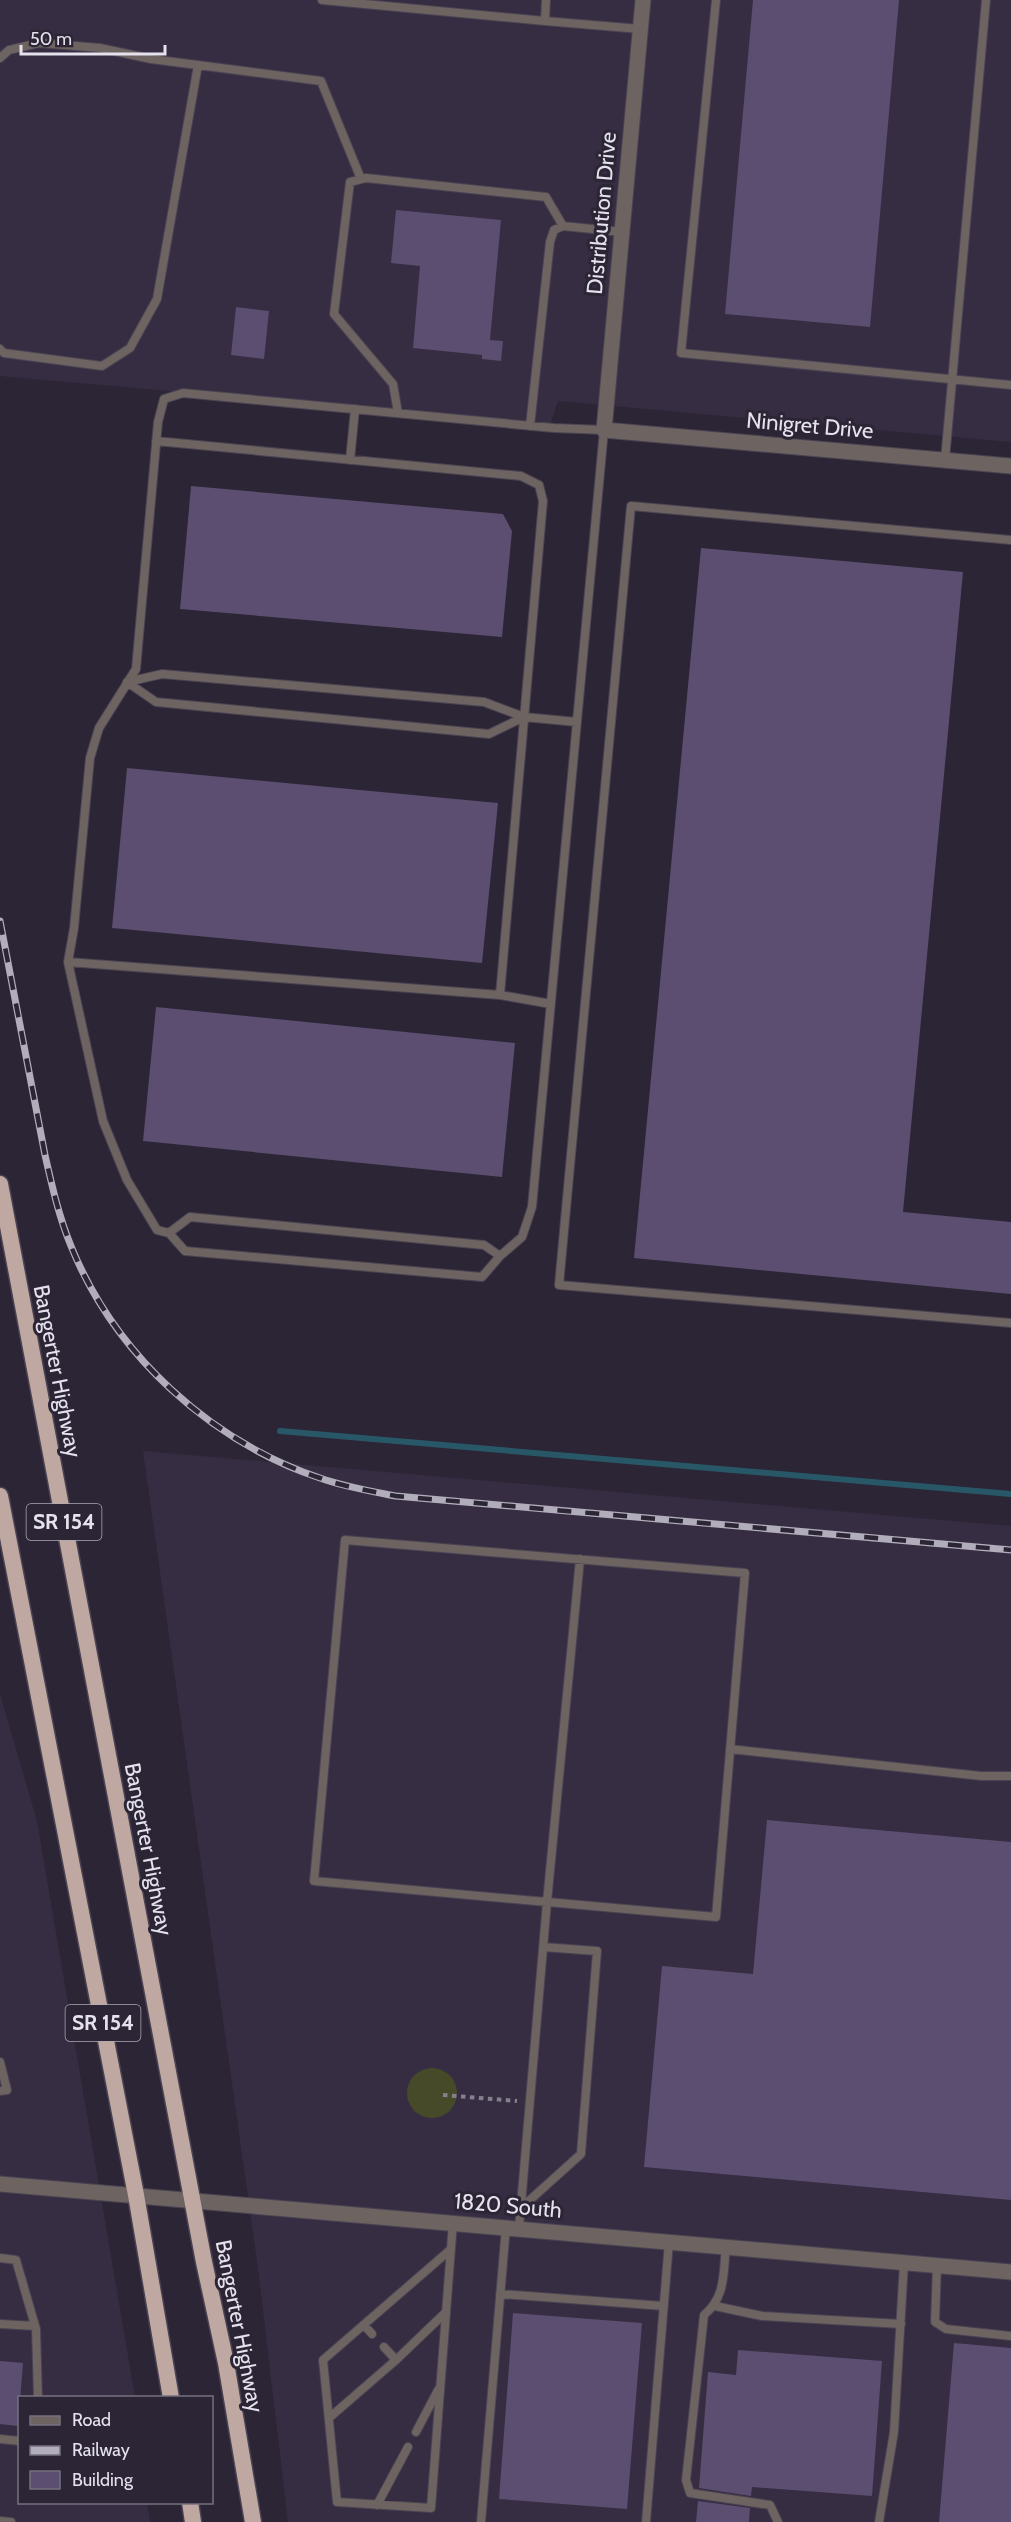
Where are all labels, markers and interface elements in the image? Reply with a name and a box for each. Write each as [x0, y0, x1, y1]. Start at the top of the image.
scale bar [21, 18, 165, 56]
text: 50 m [30, 28, 72, 50]
street label: Distribution Drive [581, 131, 622, 295]
street label: Ninigret Drive [745, 406, 875, 445]
street label: Bangerter Highway [28, 1282, 88, 1460]
road number: SR 154 [26, 1504, 101, 1540]
street label: Bangerter Highway [119, 1760, 179, 1938]
road number: SR 154 [66, 2005, 140, 2041]
street label: 1820 South [453, 2187, 563, 2224]
street label: Bangerter Highway [210, 2237, 270, 2415]
legend [18, 2396, 213, 2504]
text: Road [72, 2409, 111, 2431]
text: Railway [72, 2439, 130, 2461]
text: Building [72, 2469, 134, 2491]

